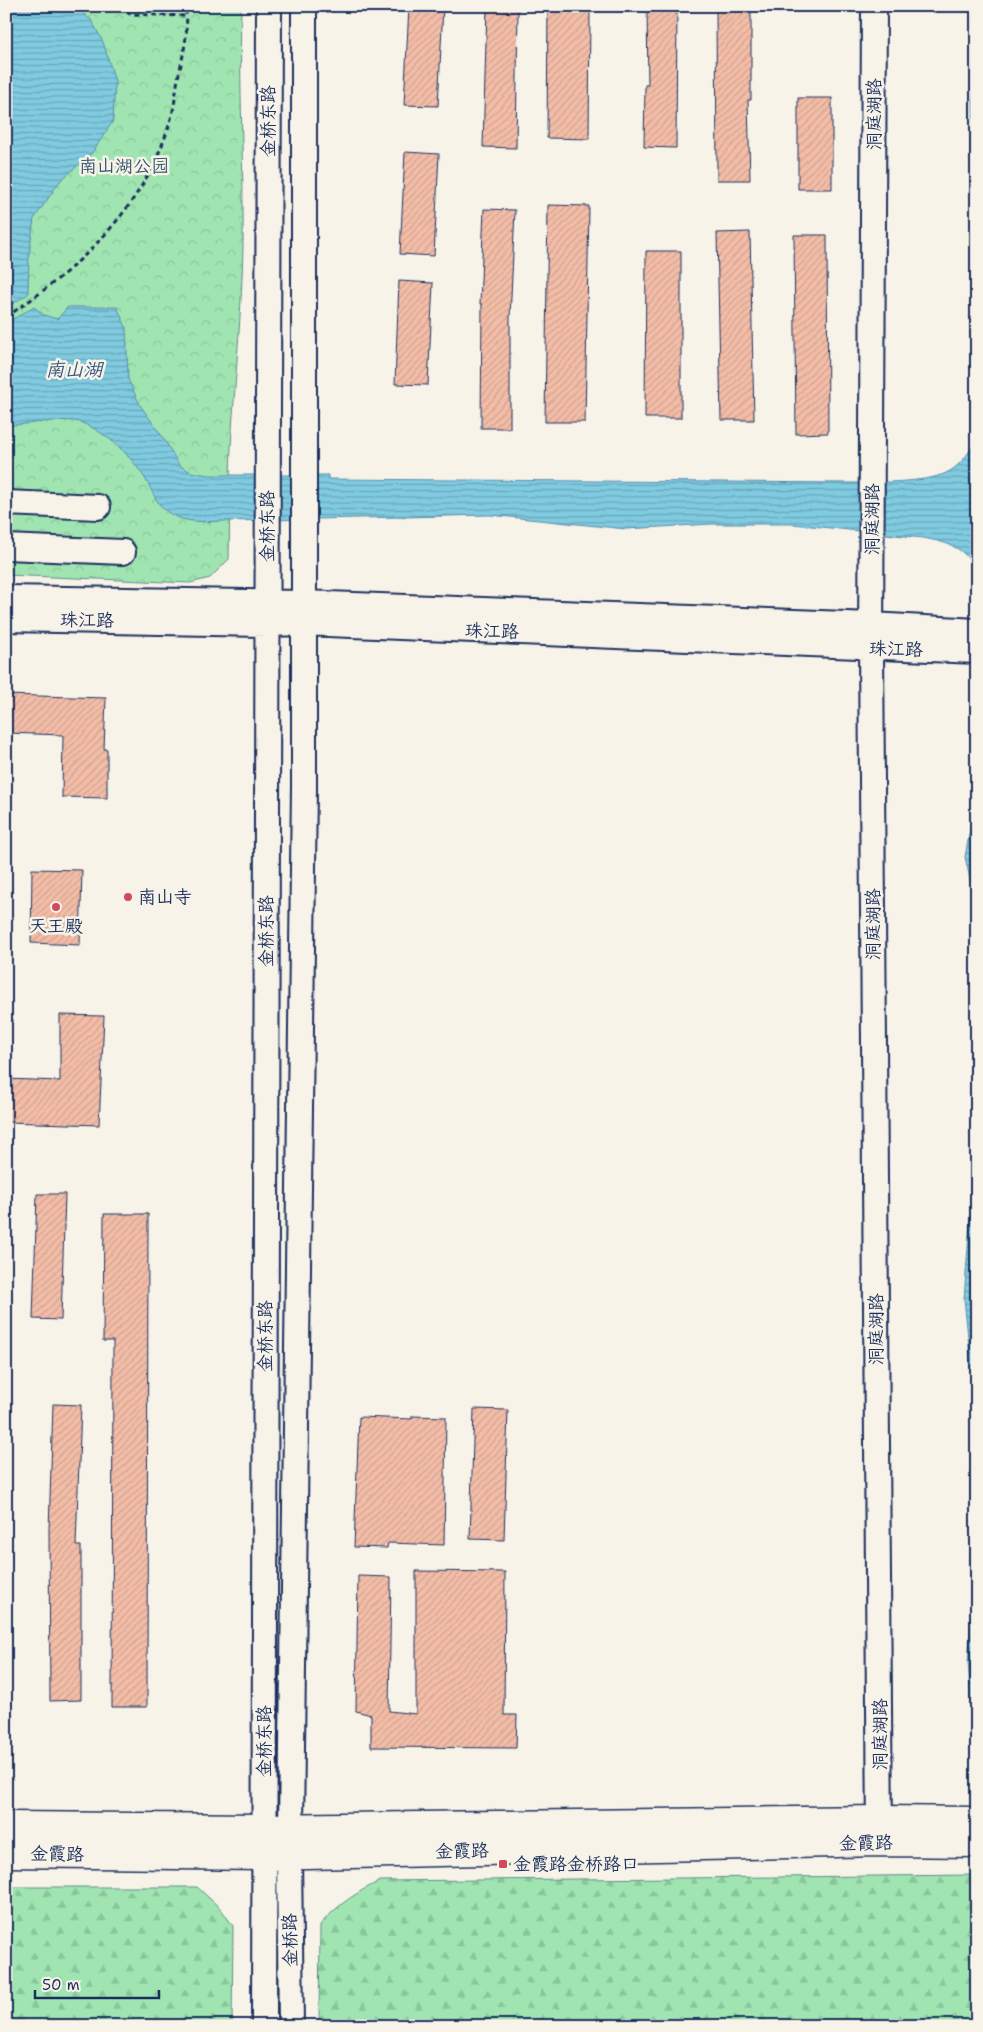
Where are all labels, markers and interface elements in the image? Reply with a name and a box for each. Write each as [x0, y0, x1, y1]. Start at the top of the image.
street label: 洞庭湖路 [862, 78, 886, 150]
street label: 金桥东路 [256, 85, 280, 157]
park label: 南山湖公园 [79, 154, 169, 178]
water label: 南山湖 [45, 357, 104, 382]
street label: 洞庭湖路 [860, 483, 884, 555]
street label: 金桥东路 [255, 490, 279, 562]
street label: 珠江路 [60, 608, 114, 632]
street label: 珠江路 [465, 618, 519, 644]
street label: 珠江路 [869, 636, 923, 662]
place label: 南山寺 [138, 885, 192, 909]
street label: 洞庭湖路 [861, 888, 885, 960]
marker: 南山寺 [122, 891, 134, 903]
street label: 金桥东路 [254, 895, 278, 967]
marker: 天王殿 [50, 901, 62, 913]
place label: 天王殿 [29, 914, 83, 938]
street label: 洞庭湖路 [864, 1293, 888, 1365]
street label: 金桥东路 [253, 1300, 277, 1372]
street label: 洞庭湖路 [868, 1698, 892, 1770]
street label: 金桥东路 [252, 1705, 276, 1777]
street label: 金霞路 [839, 1831, 893, 1855]
street label: 金霞路 [435, 1839, 489, 1863]
street label: 金霞路 [30, 1842, 84, 1866]
place label: 金霞路金桥路口 [513, 1852, 639, 1876]
marker: 金霞路金桥路口 [497, 1858, 509, 1870]
street label: 金桥路 [278, 1913, 302, 1967]
scale bar [35, 1967, 159, 1999]
text: 50 m [42, 1975, 80, 1995]

